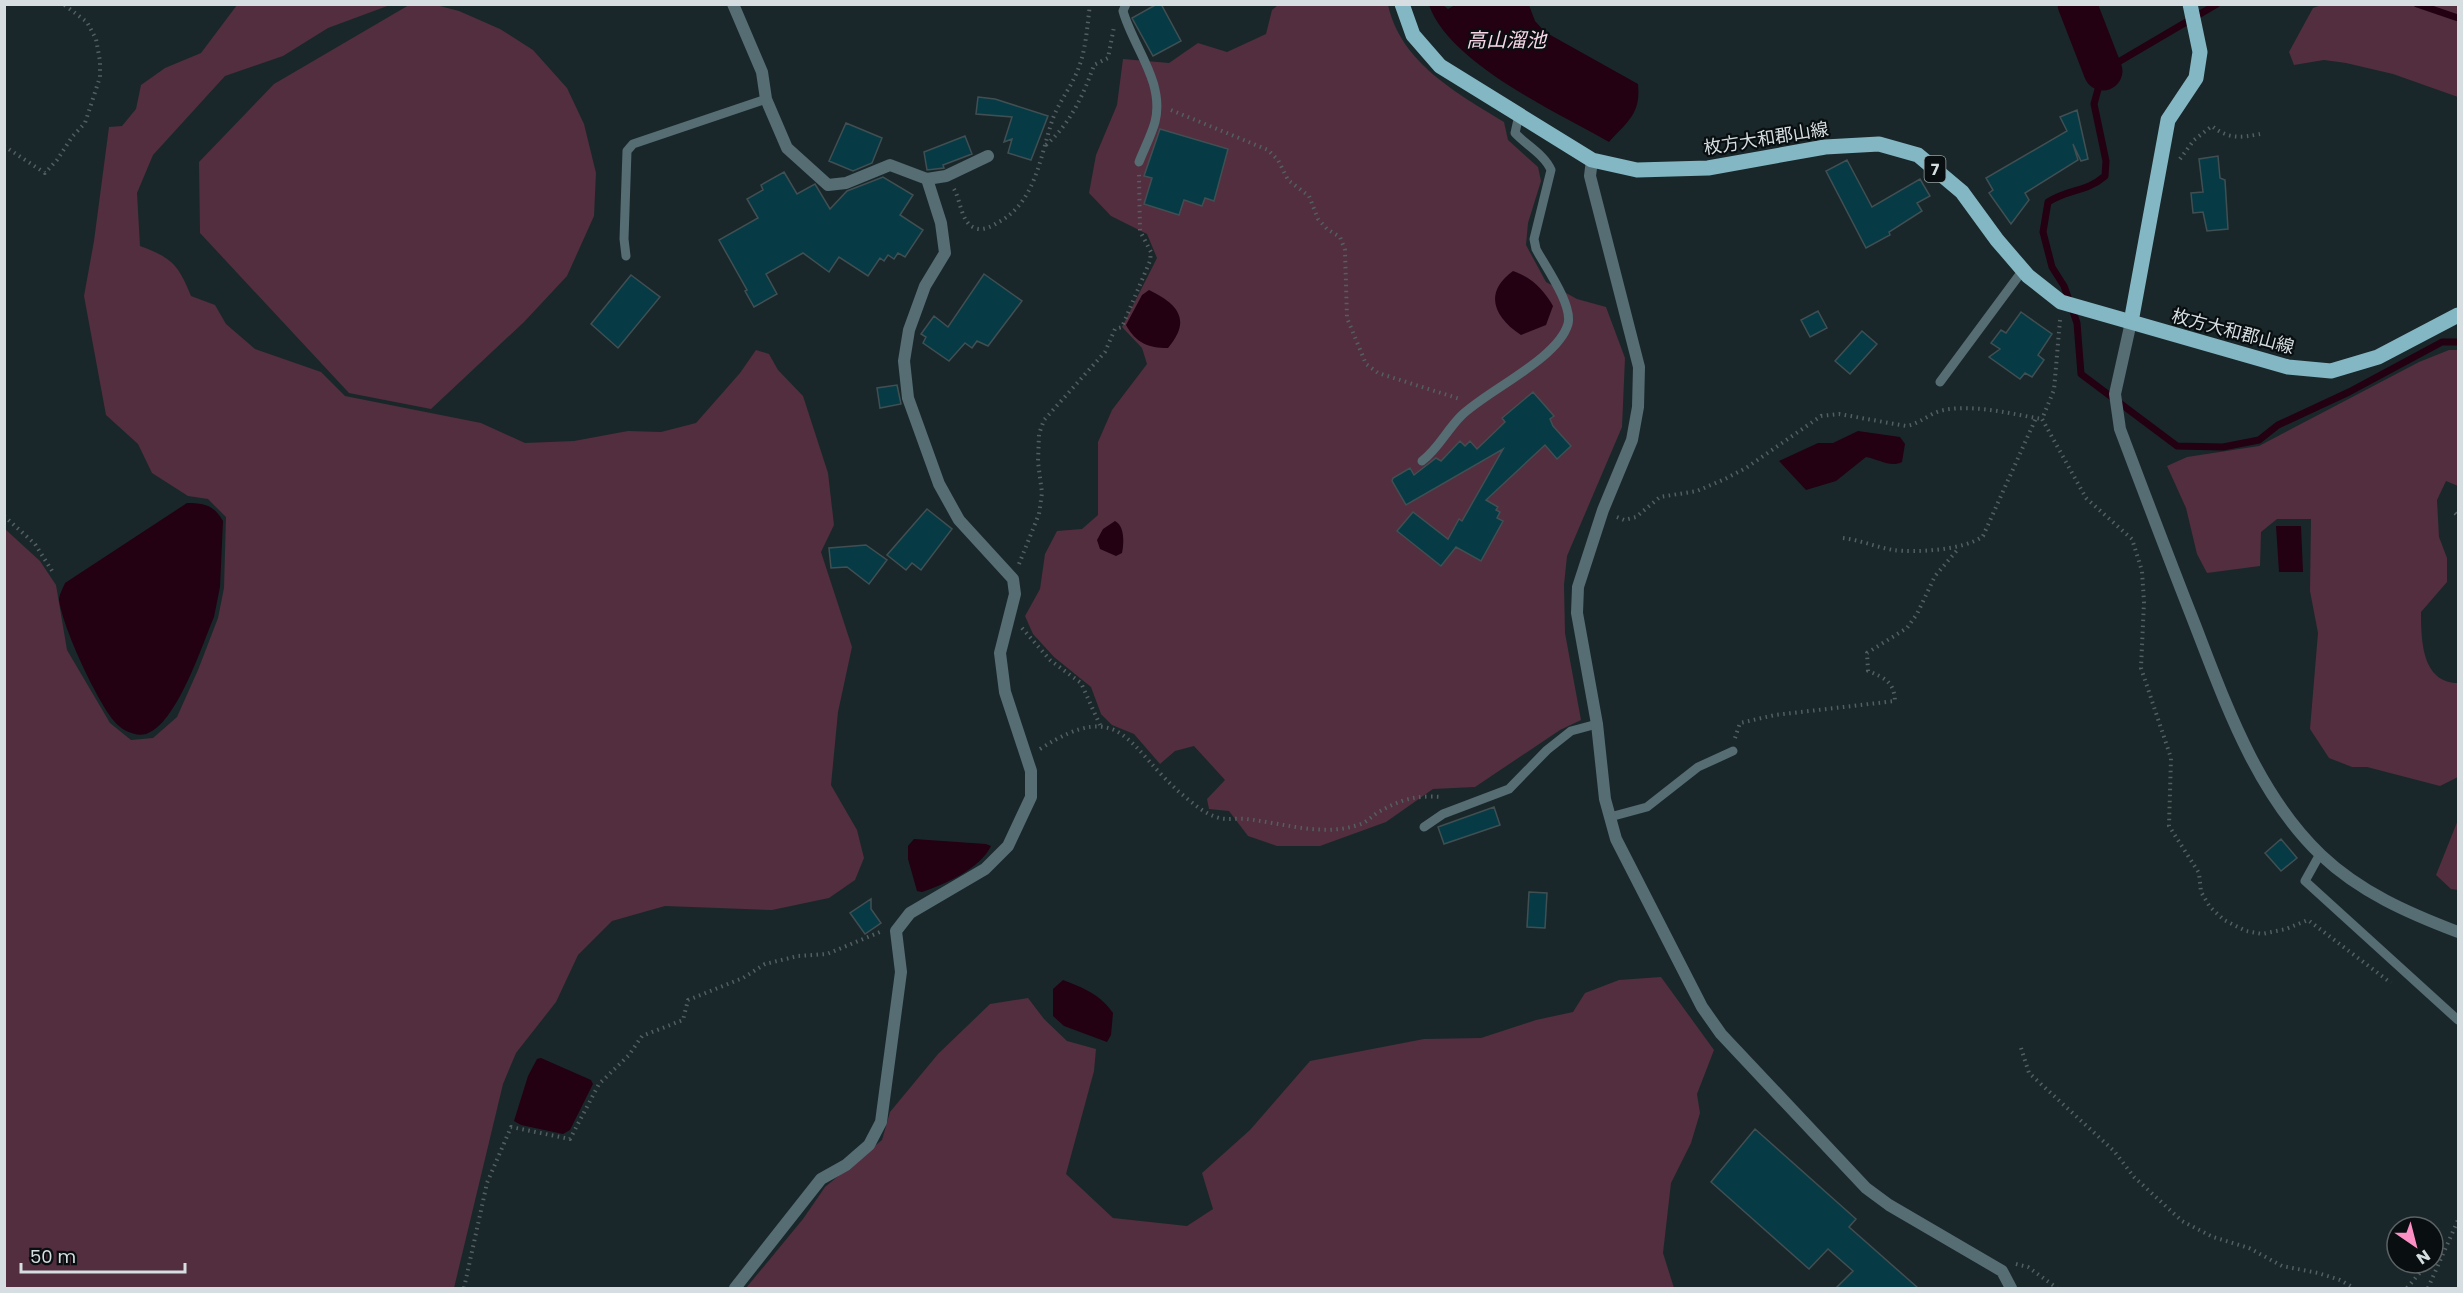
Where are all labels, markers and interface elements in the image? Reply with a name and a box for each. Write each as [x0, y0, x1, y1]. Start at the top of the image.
water label: 高山溜池 [1466, 26, 1548, 54]
street label: 枚方大和郡山線 [1702, 116, 1830, 160]
road number: 7 [1924, 156, 1946, 182]
street label: 枚方大和郡山線 [2169, 303, 2297, 359]
north arrow [2385, 1215, 2445, 1275]
scale bar [21, 1236, 184, 1274]
text: 50 m [30, 1244, 76, 1269]
text: N [2412, 1244, 2435, 1270]

